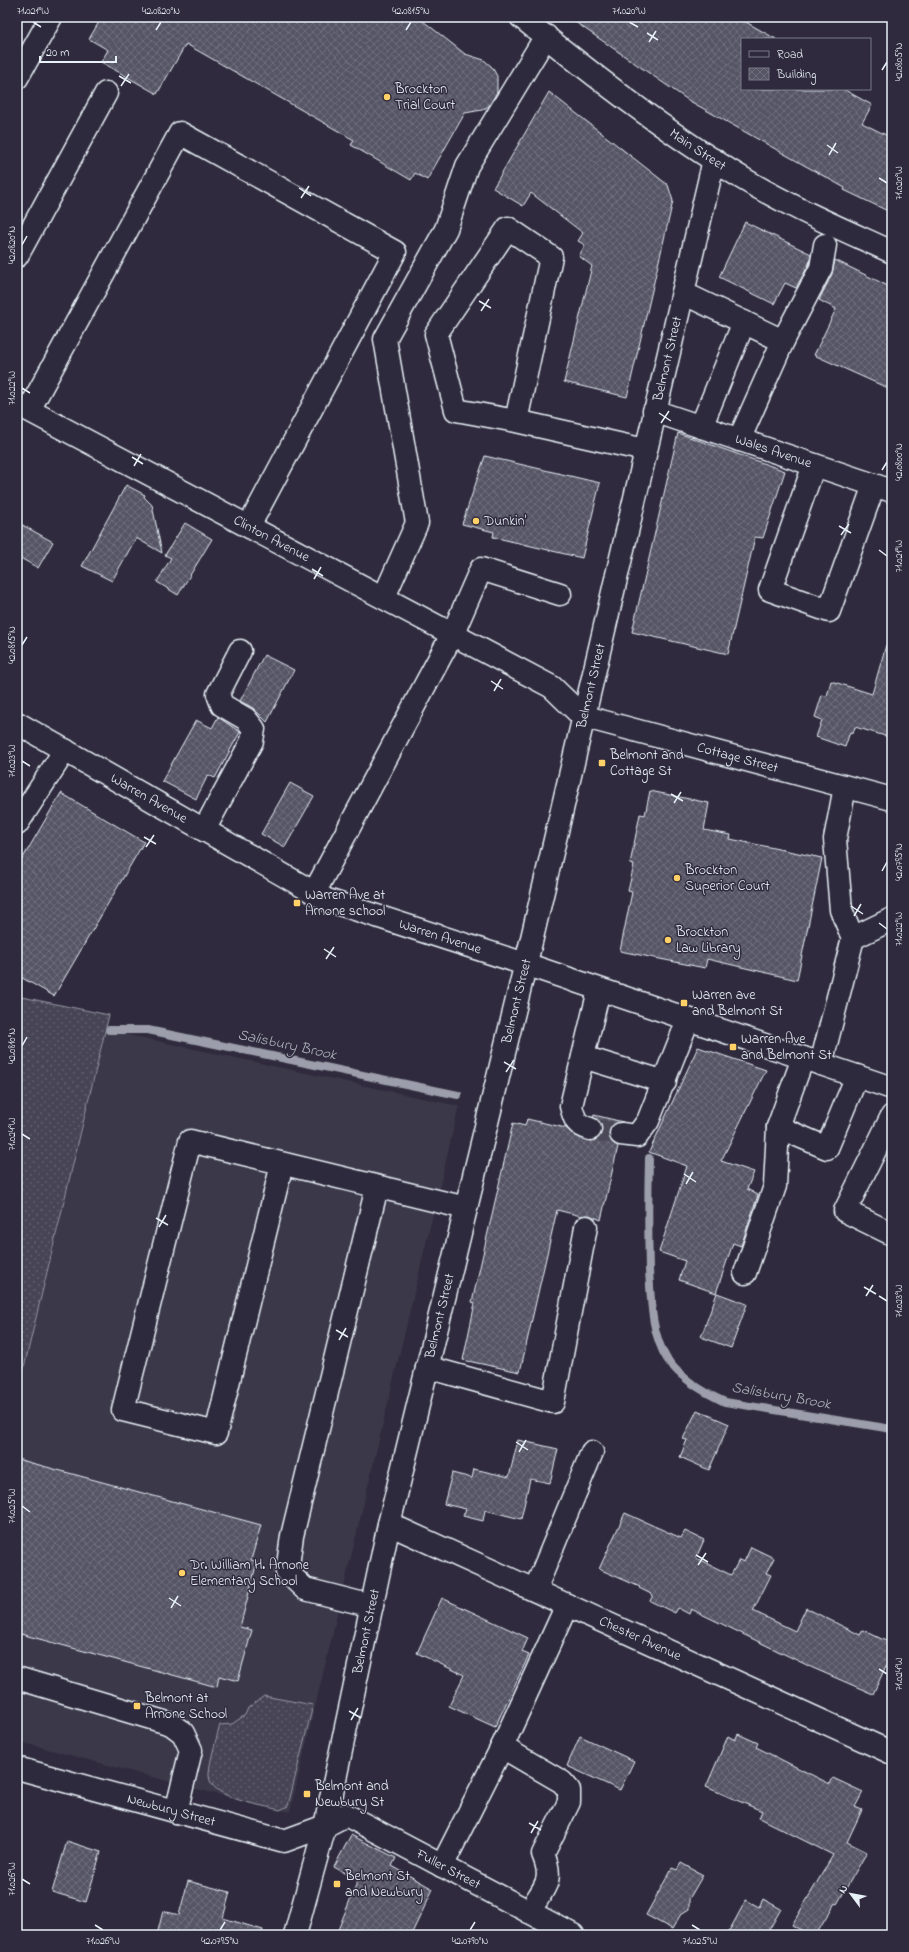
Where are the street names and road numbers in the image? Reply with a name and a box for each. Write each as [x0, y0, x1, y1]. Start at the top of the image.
street label: Main Street [665, 123, 730, 176]
street label: Belmont Street [647, 314, 688, 404]
street label: Wales Avenue [732, 429, 815, 474]
street label: Clinton Avenue [230, 510, 314, 568]
street label: Belmont Street [571, 641, 611, 731]
street label: Cottage Street [695, 737, 781, 779]
street label: Warren Avenue [107, 768, 192, 829]
street label: Warren Avenue [396, 913, 485, 960]
street label: Belmont Street [496, 956, 537, 1047]
street label: Belmont Street [419, 1271, 460, 1361]
street label: Belmont Street [347, 1587, 386, 1677]
street label: Chester Avenue [596, 1610, 685, 1667]
street label: Newbury Street [125, 1788, 218, 1832]
street label: Fuller Street [412, 1843, 485, 1895]

